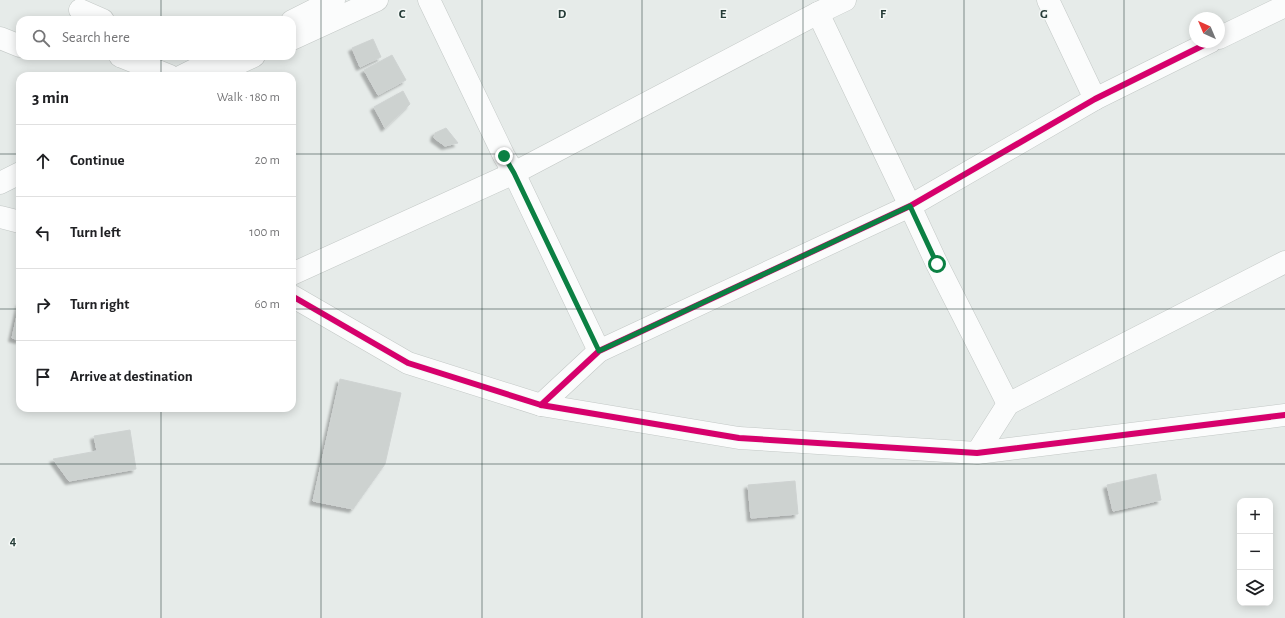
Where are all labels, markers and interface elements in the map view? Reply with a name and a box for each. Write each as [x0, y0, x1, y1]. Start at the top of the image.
text: C [399, 8, 406, 21]
text: D [558, 8, 567, 21]
text: E [720, 8, 727, 21]
text: F [880, 8, 887, 21]
text: G [1040, 8, 1048, 21]
north arrow [1189, 12, 1225, 48]
search box [16, 16, 296, 60]
icon: search [30, 27, 52, 49]
text: Search here [62, 30, 130, 45]
text: 3 min [32, 89, 69, 106]
text: Walk · 180 m [217, 91, 280, 104]
route end [495, 147, 513, 165]
icon: ahead [32, 150, 54, 172]
text: Continue [70, 153, 125, 168]
text: 20 m [255, 154, 280, 167]
icon: left [32, 222, 54, 244]
text: Turn left [70, 225, 121, 240]
text: 100 m [249, 226, 280, 239]
route start [928, 255, 946, 273]
icon: right [32, 294, 54, 316]
text: Turn right [70, 297, 129, 312]
text: 60 m [254, 298, 280, 311]
icon: arrive [32, 366, 54, 388]
text: Arrive at destination [70, 369, 193, 384]
map controls [1237, 498, 1273, 606]
button: + [1237, 498, 1273, 534]
button: − [1237, 534, 1273, 570]
text: 4 [10, 535, 17, 548]
button: layers [1237, 570, 1273, 606]

